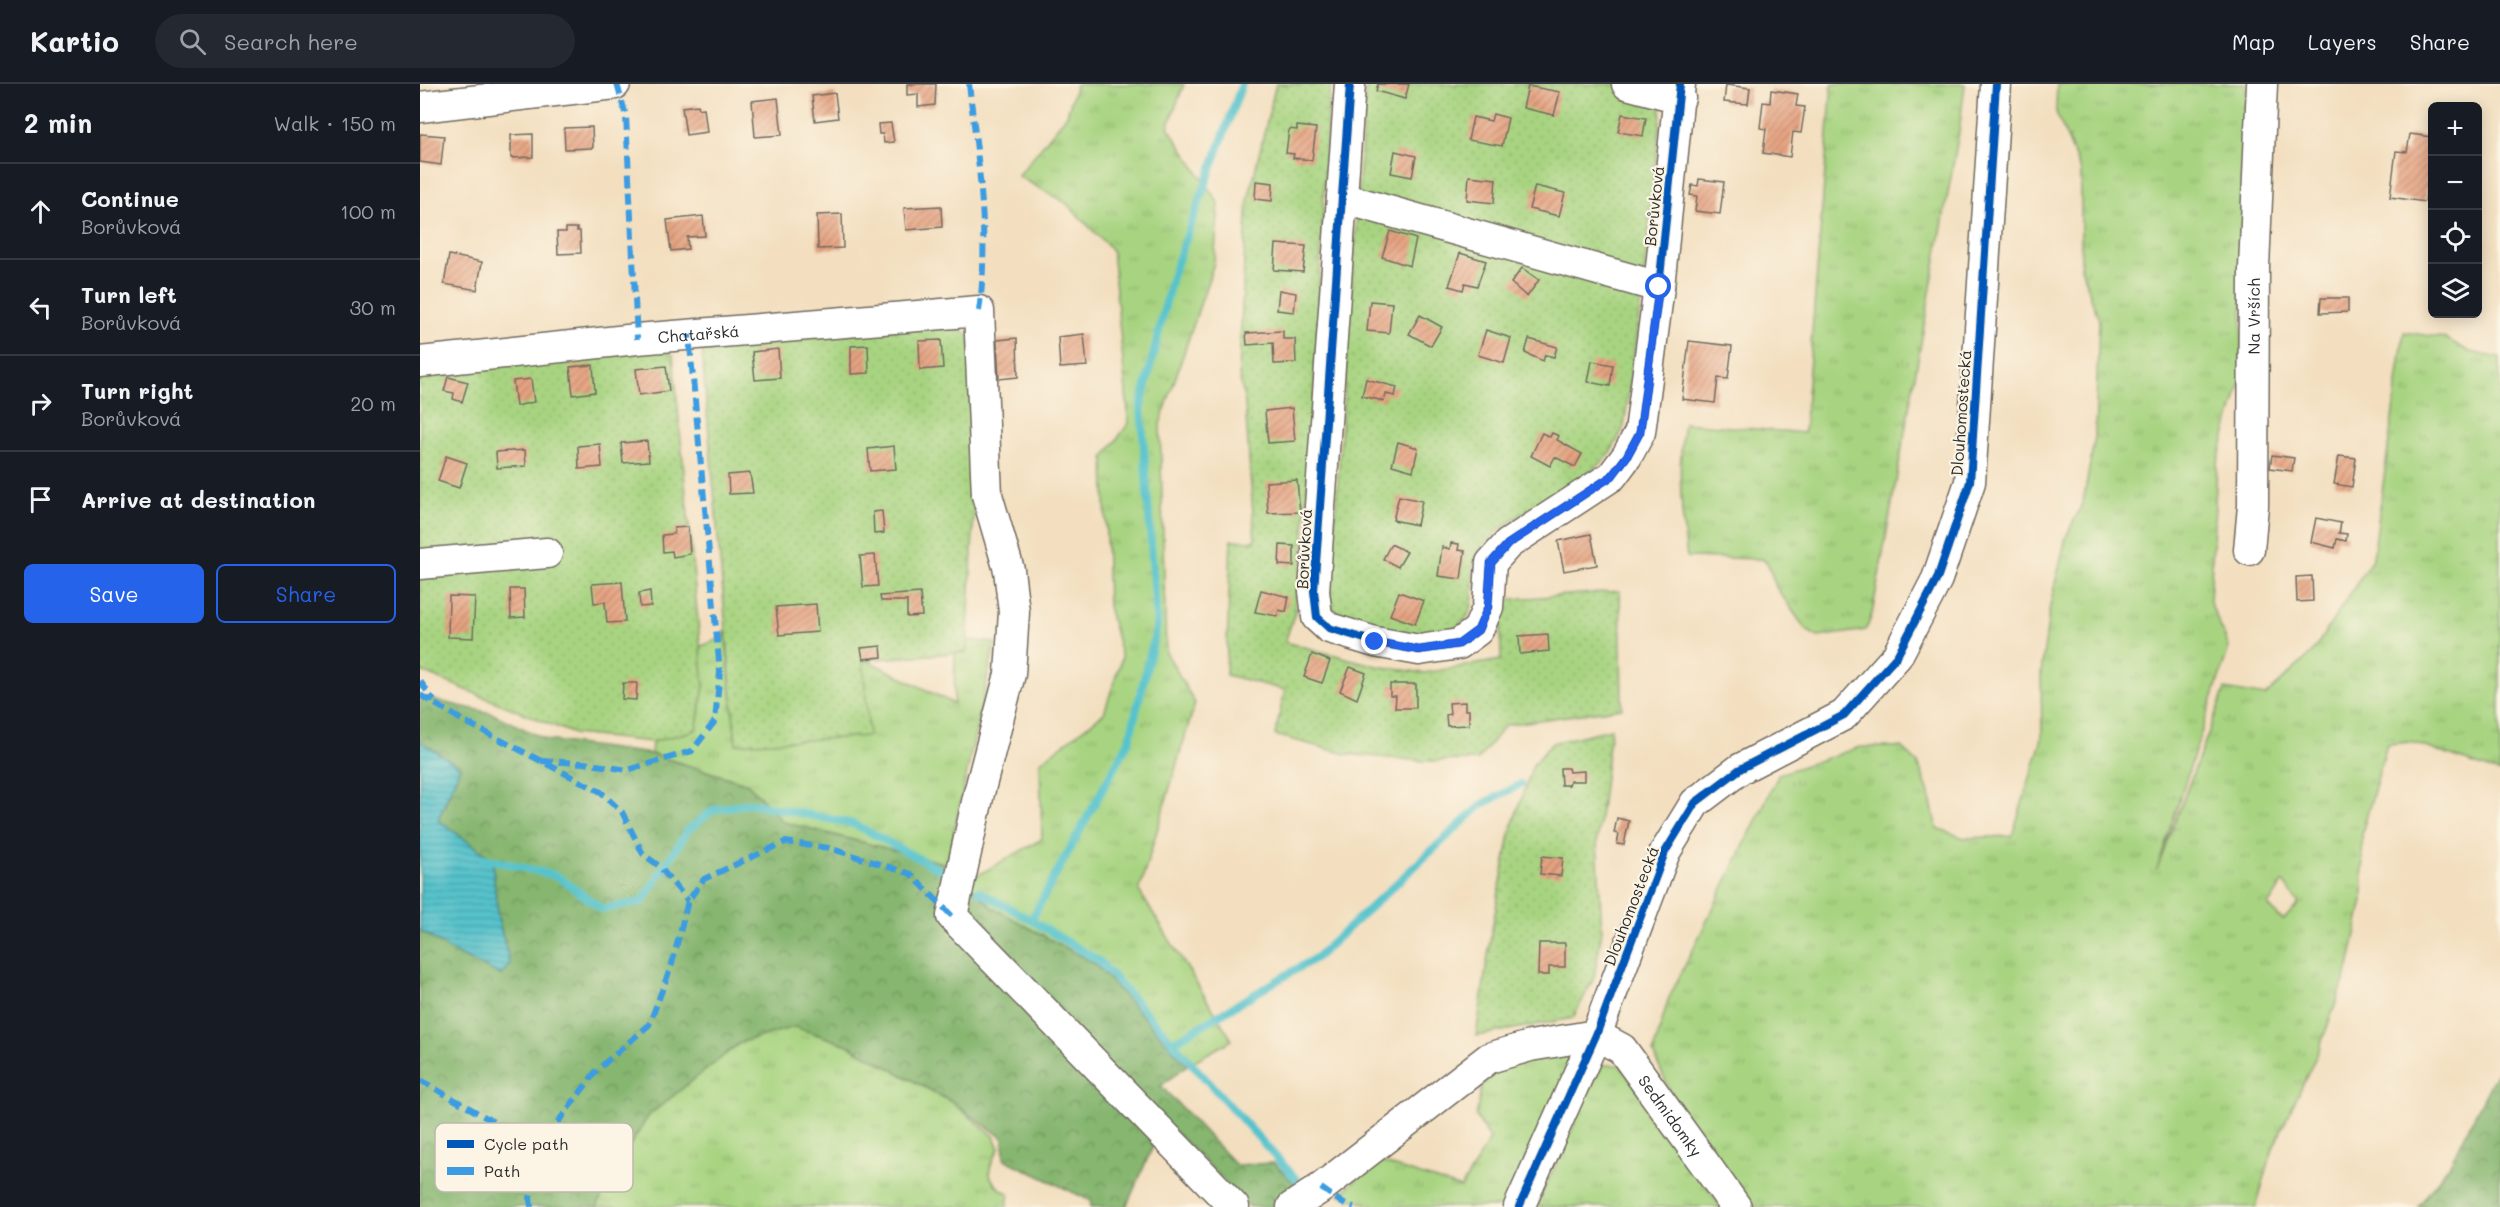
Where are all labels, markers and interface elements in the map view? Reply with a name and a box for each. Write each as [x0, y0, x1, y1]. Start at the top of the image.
search box [155, 14, 575, 68]
text: Kartio [30, 23, 119, 59]
icon: search [176, 25, 209, 58]
text: Search here [224, 27, 358, 56]
text: Map [2232, 28, 2275, 55]
text: Layers [2308, 28, 2377, 55]
text: Share [2410, 28, 2470, 55]
map controls [2428, 102, 2482, 318]
button: + [2428, 102, 2482, 156]
text: 2 min [24, 106, 92, 140]
text: Walk · 150 m [274, 110, 396, 136]
button: − [2428, 156, 2482, 210]
street label: Borůvková [1639, 165, 1668, 247]
text: Continue [81, 184, 179, 213]
icon: ahead [24, 195, 57, 228]
text: 100 m [340, 198, 396, 224]
button: locate [2428, 210, 2482, 264]
text: Borůvková [81, 213, 182, 239]
button: layers [2428, 264, 2482, 318]
route start [1645, 273, 1671, 299]
street label: Na Vrších [2243, 278, 2264, 354]
text: Turn left [81, 280, 177, 309]
icon: left [24, 291, 57, 324]
text: 30 m [350, 294, 396, 320]
text: Borůvková [81, 309, 182, 335]
street label: Chatařská [657, 320, 740, 347]
street label: Dlouhomostecká [1946, 349, 1975, 477]
text: Turn right [81, 376, 193, 405]
icon: right [24, 387, 57, 420]
text: 20 m [350, 390, 396, 416]
text: Borůvková [81, 405, 182, 431]
icon: arrive [24, 483, 57, 516]
text: Arrive at destination [81, 485, 316, 514]
street label: Borůvková [1291, 508, 1316, 590]
button: Save [24, 564, 204, 623]
button: Share [216, 564, 396, 623]
route end [1361, 628, 1387, 654]
street label: Dlouhomostecká [1598, 843, 1663, 969]
street label: Sedmidomky [1634, 1071, 1707, 1161]
legend [435, 1123, 633, 1192]
text: Cycle path [484, 1133, 568, 1154]
text: Path [484, 1160, 520, 1181]

